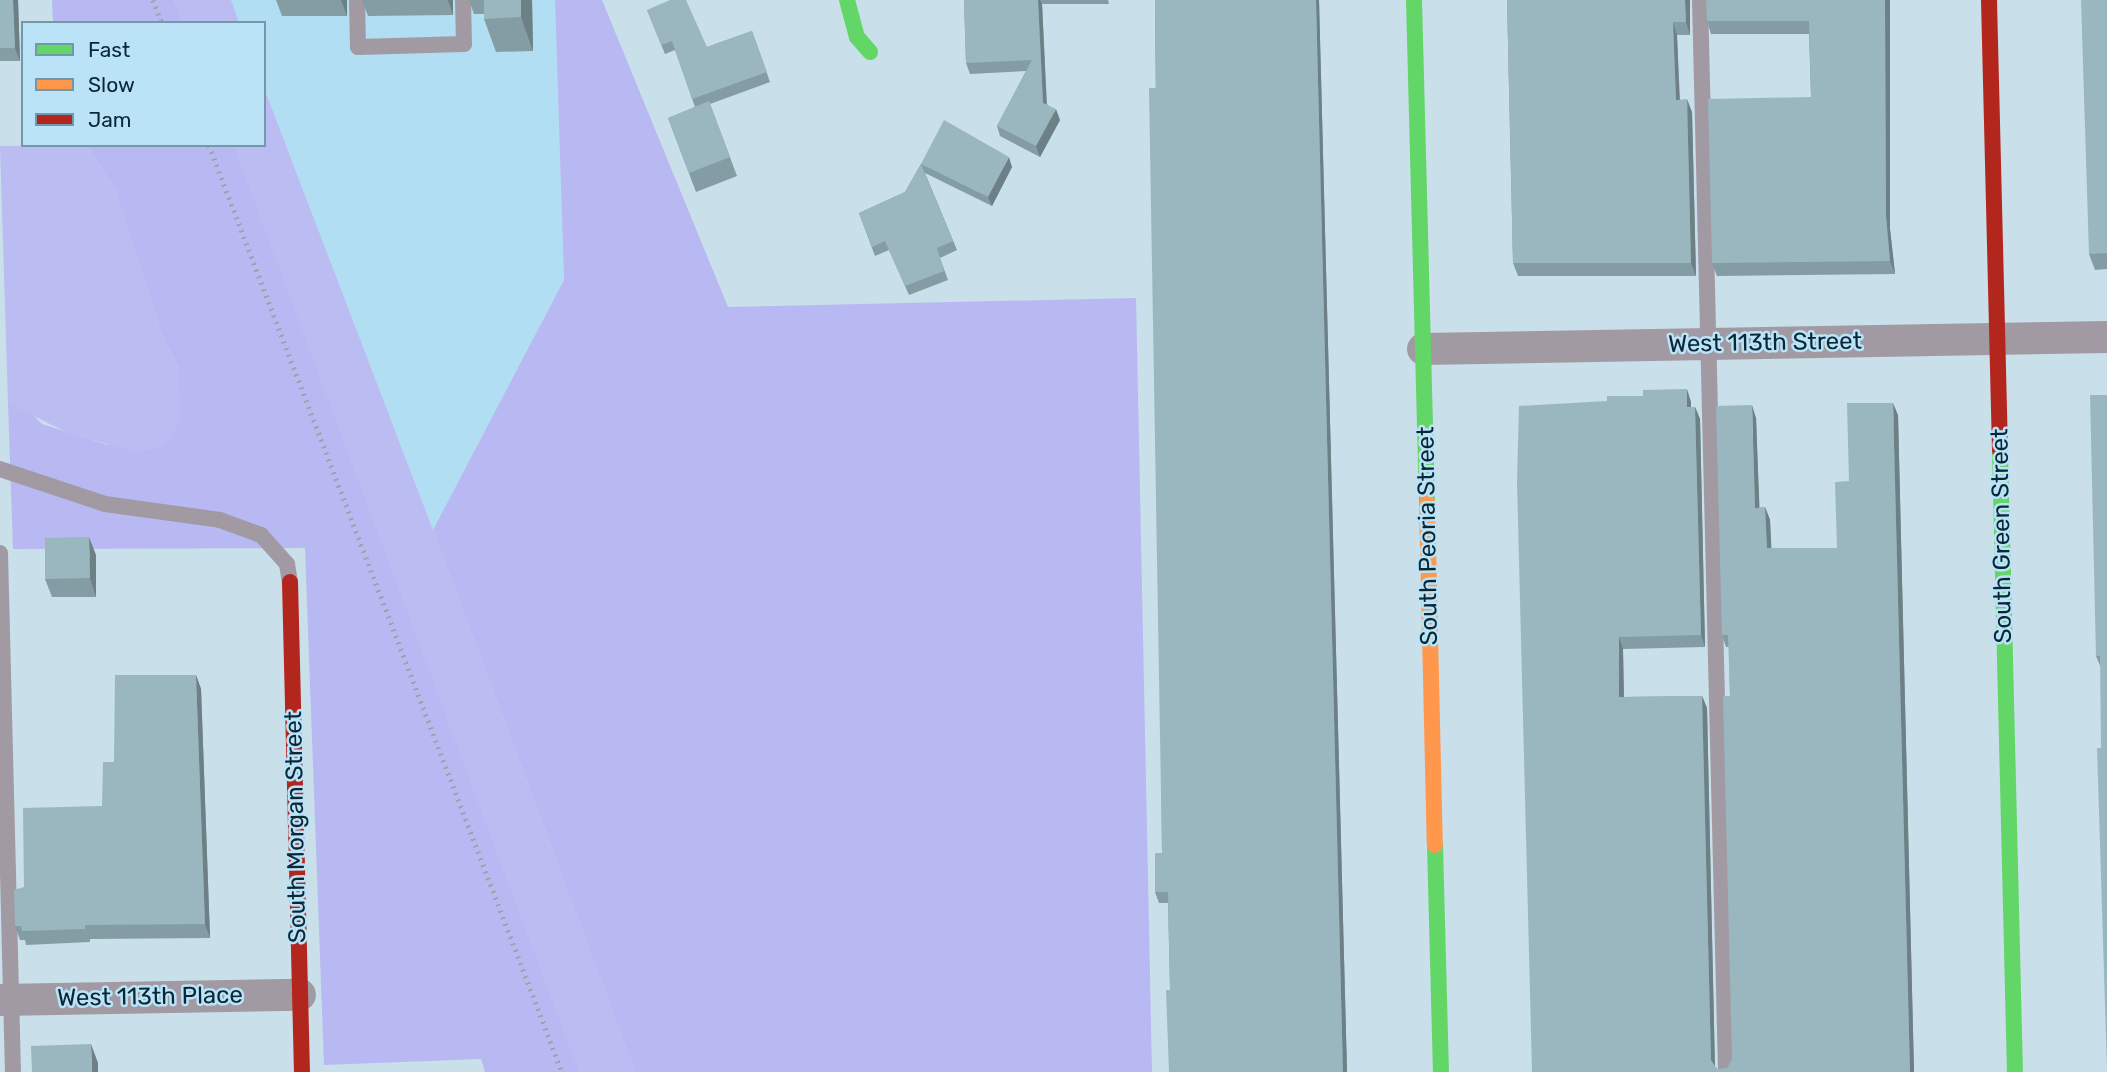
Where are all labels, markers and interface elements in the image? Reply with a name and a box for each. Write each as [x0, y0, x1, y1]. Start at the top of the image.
legend [21, 21, 266, 147]
text: Fast [88, 37, 130, 62]
text: Slow [88, 72, 135, 97]
text: Jam [88, 107, 132, 132]
street label: West 113th Street [1668, 327, 1862, 359]
street label: South Peoria Street [1412, 426, 1444, 646]
street label: South Green Street [1986, 428, 2018, 644]
street label: South Morgan Street [280, 711, 312, 943]
street label: West 113th Place [57, 981, 243, 1013]

